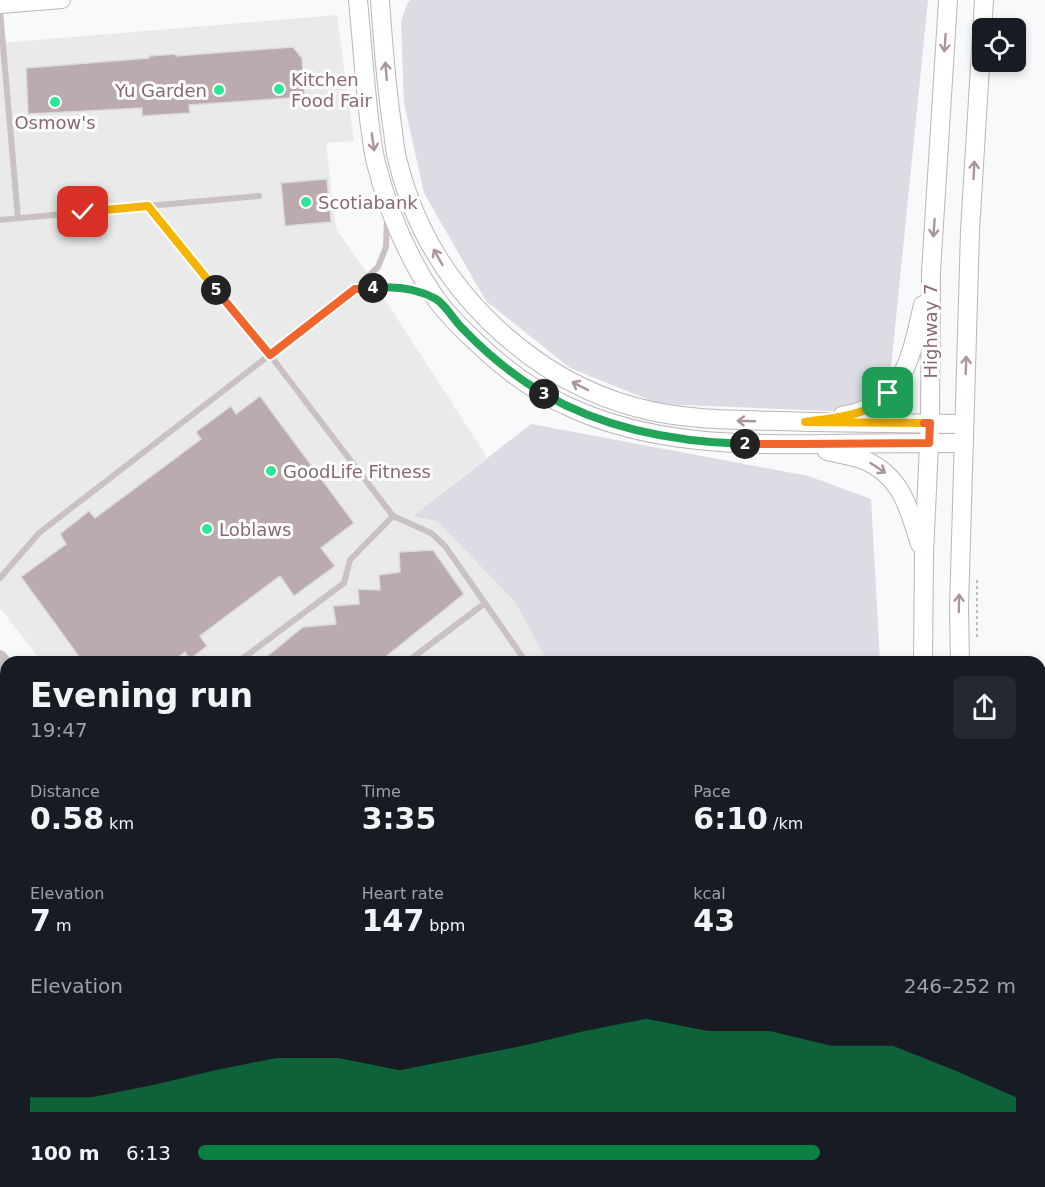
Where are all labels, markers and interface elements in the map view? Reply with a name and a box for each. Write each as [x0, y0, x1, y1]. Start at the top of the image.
map controls [972, 18, 1026, 72]
button: locate [972, 18, 1026, 72]
one-way arrow [940, 33, 951, 52]
one-way arrow [380, 62, 391, 82]
place label: Kitchen Food Fair [291, 69, 373, 111]
place label: Yu Garden [114, 80, 207, 101]
marker: Kitchen Food Fair [272, 82, 286, 96]
marker: Yu Garden [212, 83, 226, 97]
marker: Osmow's [48, 95, 62, 109]
place label: Osmow's [14, 112, 96, 133]
one-way arrow [367, 131, 378, 151]
one-way arrow [968, 161, 979, 181]
pin [57, 186, 108, 237]
place label: Scotiabank [318, 192, 418, 213]
icon: check [66, 195, 99, 228]
marker: Scotiabank [299, 195, 313, 209]
one-way arrow [928, 218, 939, 238]
one-way arrow [432, 249, 444, 266]
pin: 4 [358, 273, 388, 303]
pin: 5 [201, 275, 231, 305]
text: 4 [367, 278, 379, 297]
text: 5 [210, 280, 222, 299]
street label: Highway 7 [920, 284, 941, 378]
one-way arrow [960, 356, 972, 376]
pin [862, 367, 913, 418]
icon: arrive [871, 376, 904, 409]
pin: 3 [529, 379, 559, 409]
one-way arrow [572, 379, 590, 391]
text: 3 [538, 384, 550, 403]
one-way arrow [737, 415, 757, 426]
pin: 2 [730, 429, 760, 459]
text: 2 [739, 434, 751, 453]
place label: GoodLife Fitness [283, 461, 431, 482]
one-way arrow [869, 463, 886, 475]
marker: GoodLife Fitness [264, 464, 278, 478]
place label: Loblaws [219, 519, 291, 540]
marker: Loblaws [200, 522, 214, 536]
one-way arrow [953, 594, 965, 614]
text: Evening run [30, 676, 253, 715]
button: share [953, 676, 1016, 739]
text: 19:47 [30, 718, 88, 742]
text: Distance [30, 782, 100, 801]
text: Time [362, 782, 401, 801]
text: Pace [693, 782, 731, 801]
text: 0.58 [30, 801, 104, 836]
text: 3:35 [362, 801, 436, 836]
text: 6:10 [693, 801, 768, 836]
text: km [104, 814, 134, 833]
text: /km [768, 814, 803, 833]
text: Elevation [30, 884, 104, 903]
text: Heart rate [362, 884, 444, 903]
text: kcal [693, 884, 726, 903]
text: 7 [30, 903, 51, 938]
text: 147 [362, 903, 424, 938]
text: 43 [693, 903, 735, 938]
text: m [51, 916, 72, 935]
text: bpm [424, 916, 465, 935]
text: Elevation [30, 974, 123, 998]
text: 246–252 m [904, 974, 1016, 998]
text: 100 m [30, 1141, 100, 1165]
text: 6:13 [126, 1141, 171, 1165]

